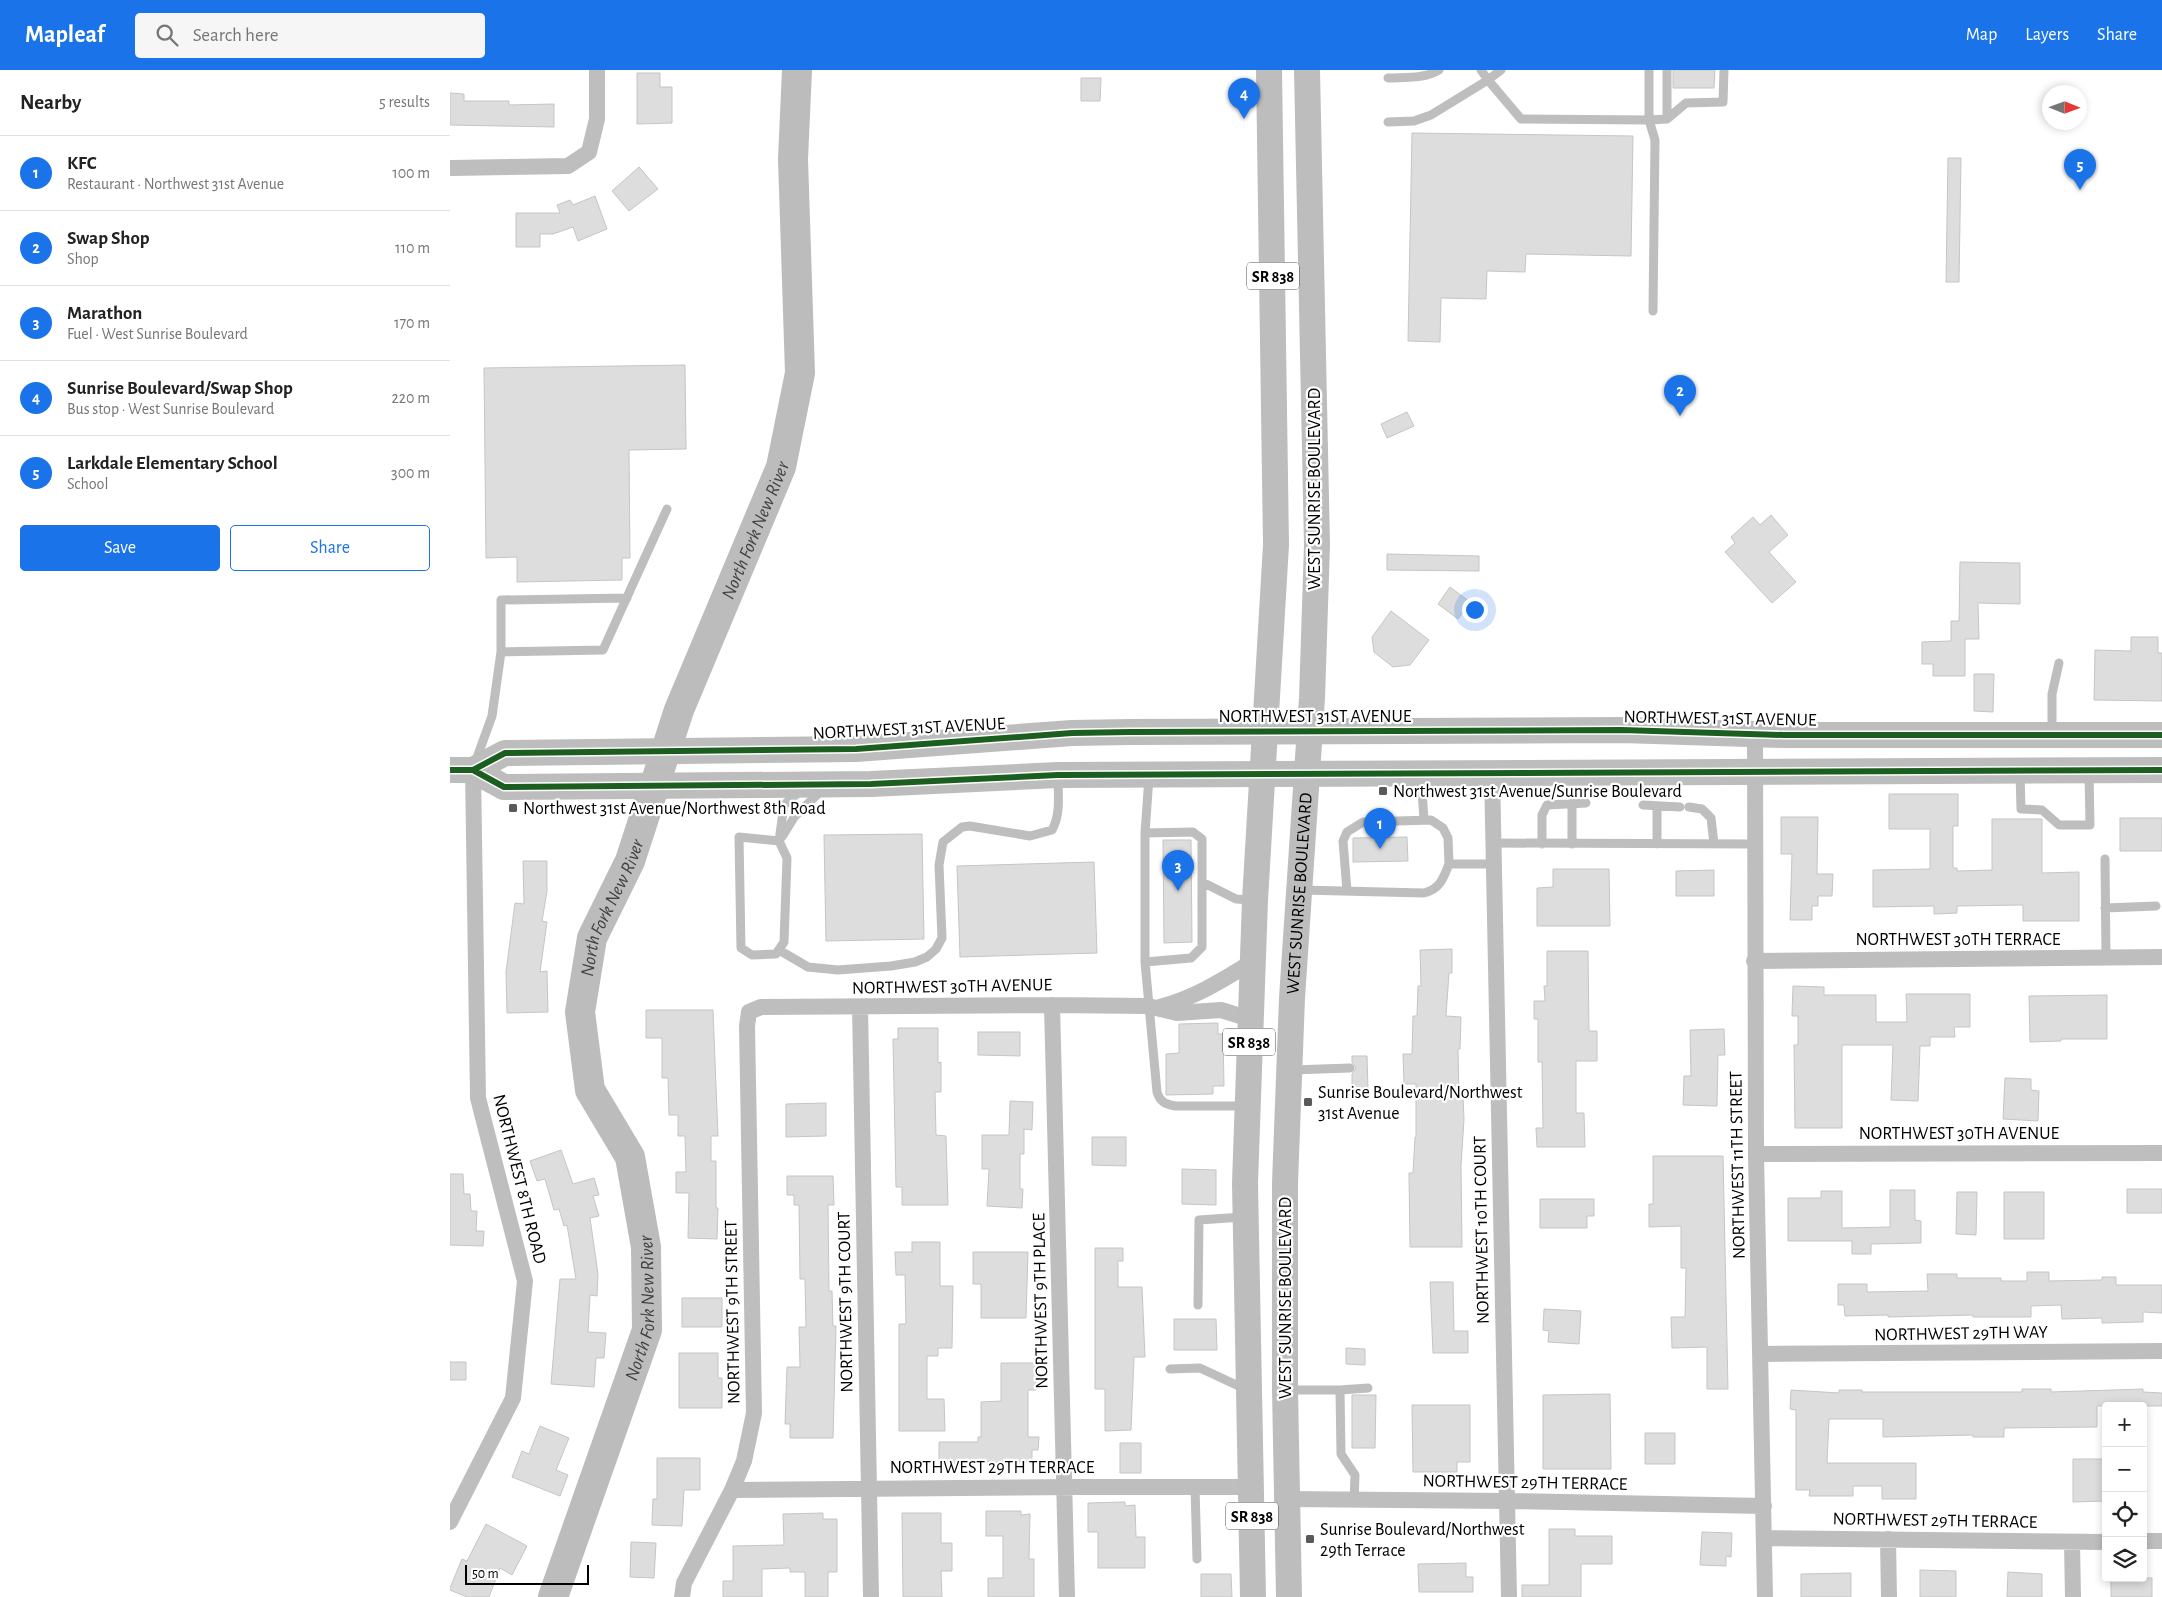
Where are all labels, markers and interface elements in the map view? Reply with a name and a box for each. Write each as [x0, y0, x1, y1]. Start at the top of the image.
search box [135, 13, 485, 58]
icon: search [153, 21, 181, 49]
text: Mapleaf [25, 23, 105, 47]
text: Search here [193, 26, 279, 45]
text: Map [1966, 26, 1997, 44]
text: Layers [2025, 26, 2069, 44]
text: Share [2097, 26, 2137, 44]
pin: 4 [1228, 78, 1260, 119]
north arrow [2042, 85, 2087, 130]
text: Nearby [20, 92, 81, 113]
text: 5 results [379, 94, 430, 110]
pin: 5 [2064, 149, 2096, 190]
text: KFC [67, 154, 97, 173]
text: 1 [33, 165, 39, 181]
text: 100 m [392, 165, 430, 181]
text: Restaurant · Northwest 31st Avenue [67, 176, 284, 192]
text: Swap Shop [67, 229, 150, 248]
text: 2 [32, 240, 40, 256]
text: 110 m [395, 240, 430, 256]
text: Shop [67, 251, 99, 267]
road number: SR 838 [1247, 262, 1299, 290]
text: Marathon [67, 304, 142, 323]
text: 3 [33, 315, 39, 331]
text: 170 m [394, 315, 430, 331]
text: Fuel · West Sunrise Boulevard [67, 326, 248, 342]
pin: 2 [1664, 375, 1696, 416]
text: Sunrise Boulevard/Swap Shop [67, 379, 293, 398]
street label: WEST SUNRISE BOULEVARD [1306, 388, 1324, 590]
text: 4 [32, 390, 40, 406]
text: 220 m [392, 390, 430, 406]
text: Bus stop · West Sunrise Boulevard [67, 401, 274, 417]
text: Larkdale Elementary School [67, 454, 278, 473]
water label: North Fork New River [719, 459, 793, 602]
text: 5 [33, 465, 39, 481]
text: 300 m [391, 465, 430, 481]
text: School [67, 476, 108, 492]
button: Save [20, 525, 220, 571]
button: Share [230, 525, 430, 571]
your location [1462, 597, 1488, 623]
street label: NORTHWEST 31ST AVENUE [1219, 708, 1412, 726]
street label: NORTHWEST 31ST AVENUE [1623, 708, 1817, 730]
street label: NORTHWEST 31ST AVENUE [812, 715, 1006, 743]
place label: Northwest 31st Avenue/Sunrise Boulevard [1393, 783, 1682, 801]
marker: Northwest 31st Avenue/Sunrise Boulevard [1377, 785, 1389, 797]
street label: WEST SUNRISE BOULEVARD [1284, 792, 1316, 995]
place label: Northwest 31st Avenue/Northwest 8th Road [523, 800, 825, 818]
marker: Northwest 31st Avenue/Northwest 8th Road [507, 802, 519, 814]
pin: 1 [1364, 808, 1396, 849]
water label: North Fork New River [578, 836, 648, 978]
pin: 3 [1162, 850, 1194, 891]
street label: NORTHWEST 30TH TERRACE [1855, 931, 2061, 949]
street label: NORTHWEST 30TH AVENUE [852, 976, 1053, 998]
road number: SR 838 [1223, 1029, 1275, 1056]
street label: NORTHWEST 11TH STREET [1727, 1071, 1749, 1259]
place label: Sunrise Boulevard/Northwest 31st Avenue [1318, 1084, 1523, 1123]
street label: NORTHWEST 8TH ROAD [489, 1093, 549, 1266]
marker: Sunrise Boulevard/Northwest 31st Avenue [1302, 1096, 1314, 1108]
street label: NORTHWEST 30TH AVENUE [1859, 1125, 2060, 1143]
street label: NORTHWEST 10TH COURT [1471, 1136, 1493, 1324]
street label: WEST SUNRISE BOULEVARD [1277, 1197, 1295, 1399]
street label: NORTHWEST 9TH COURT [835, 1211, 857, 1393]
street label: NORTHWEST 9TH PLACE [1030, 1213, 1052, 1389]
street label: NORTHWEST 9TH STREET [722, 1220, 744, 1404]
water label: North Fork New River [622, 1233, 658, 1383]
street label: NORTHWEST 29TH WAY [1874, 1323, 2049, 1345]
map controls [2102, 1402, 2147, 1582]
button: + [2102, 1402, 2147, 1447]
button: − [2102, 1447, 2147, 1492]
street label: NORTHWEST 29TH TERRACE [890, 1459, 1095, 1477]
street label: NORTHWEST 29TH TERRACE [1422, 1472, 1628, 1494]
button: locate [2102, 1492, 2147, 1537]
road number: SR 838 [1226, 1502, 1278, 1530]
street label: NORTHWEST 29TH TERRACE [1832, 1510, 2038, 1532]
place label: Sunrise Boulevard/Northwest 29th Terrace [1320, 1521, 1525, 1560]
marker: Sunrise Boulevard/Northwest 29th Terrace [1304, 1533, 1316, 1545]
button: layers [2102, 1537, 2147, 1582]
scale bar [465, 1562, 589, 1585]
text: 50 m [472, 1567, 499, 1581]

